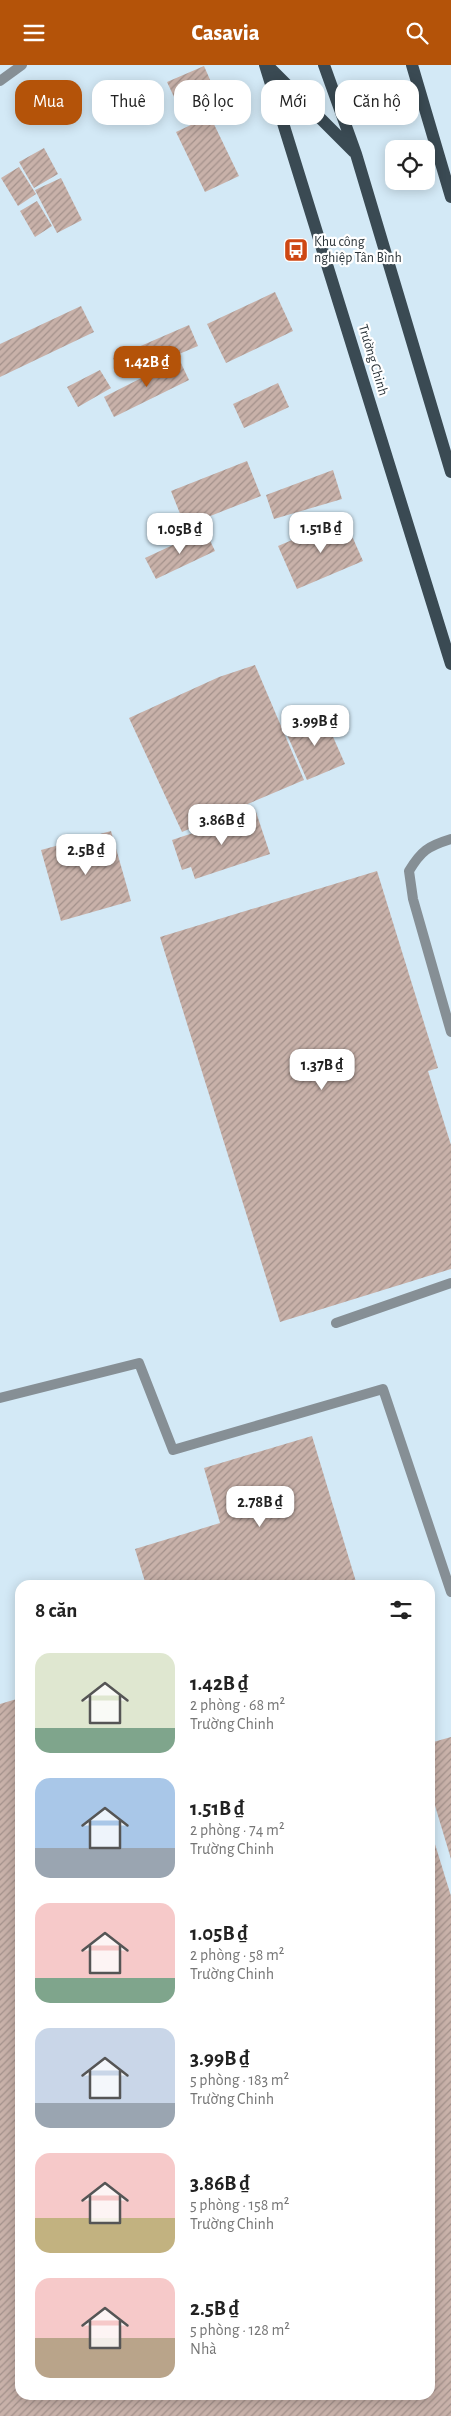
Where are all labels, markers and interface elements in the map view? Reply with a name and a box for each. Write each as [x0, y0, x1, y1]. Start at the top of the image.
icon: menu [20, 19, 48, 47]
icon: search [403, 19, 431, 47]
text: Casavia [191, 22, 260, 44]
chip: Mua [15, 80, 82, 125]
chip: Thuê [92, 80, 164, 125]
chip: Bộ lọc [174, 80, 251, 125]
chip: Mới [261, 80, 325, 125]
chip: Căn hộ [335, 80, 419, 125]
map controls [385, 140, 435, 190]
button: locate [385, 140, 435, 190]
place label: Khu công nghiệp Tân Bình [314, 235, 402, 265]
bus stop icon: Khu công nghiệp Tân Bình [283, 237, 309, 263]
street label: Trường Chinh [356, 323, 390, 397]
pin: 1.42B ₫ [101, 345, 193, 388]
text: 1.42B ₫ [125, 354, 169, 370]
pin: 1.51B ₫ [275, 511, 367, 554]
pin: 1.05B ₫ [134, 513, 226, 555]
text: 1.51B ₫ [300, 520, 342, 536]
text: 1.05B ₫ [158, 521, 202, 537]
pin: 3.99B ₫ [269, 705, 361, 747]
text: 3.99B ₫ [292, 713, 338, 729]
pin: 3.86B ₫ [176, 803, 268, 846]
text: 3.86B ₫ [199, 812, 245, 828]
pin: 2.5B ₫ [45, 833, 127, 876]
text: 2.5B ₫ [67, 842, 105, 858]
pin: 1.37B ₫ [276, 1049, 368, 1091]
text: 1.37B ₫ [301, 1057, 343, 1073]
pin: 2.78B ₫ [214, 1485, 306, 1528]
text: 2.78B ₫ [237, 1494, 283, 1510]
icon: filters [387, 1596, 415, 1624]
text: 8 căn [35, 1600, 77, 1621]
icon: home [75, 1673, 135, 1733]
text: 1.42B ₫ [190, 1673, 248, 1694]
text: 2 phòng · 68 m² [190, 1697, 285, 1713]
text: Trường Chinh [190, 1716, 274, 1732]
icon: home [75, 1798, 135, 1858]
text: 1.51B ₫ [190, 1798, 245, 1819]
text: 2 phòng · 74 m² [190, 1822, 284, 1838]
text: Trường Chinh [190, 1841, 274, 1857]
icon: home [75, 1923, 135, 1983]
text: 1.05B ₫ [190, 1923, 248, 1944]
text: 2 phòng · 58 m² [190, 1947, 284, 1963]
text: Trường Chinh [190, 1966, 274, 1982]
icon: home [75, 2048, 135, 2108]
text: 3.99B ₫ [190, 2048, 250, 2069]
text: 5 phòng · 183 m² [190, 2072, 289, 2088]
text: Trường Chinh [190, 2091, 274, 2107]
icon: home [75, 2173, 135, 2233]
text: 3.86B ₫ [190, 2173, 250, 2194]
text: 5 phòng · 158 m² [190, 2197, 289, 2213]
text: Trường Chinh [190, 2216, 274, 2232]
icon: home [75, 2298, 135, 2358]
text: 2.5B ₫ [190, 2298, 239, 2319]
text: 5 phòng · 128 m² [190, 2322, 290, 2338]
text: Nhà [190, 2341, 217, 2357]

